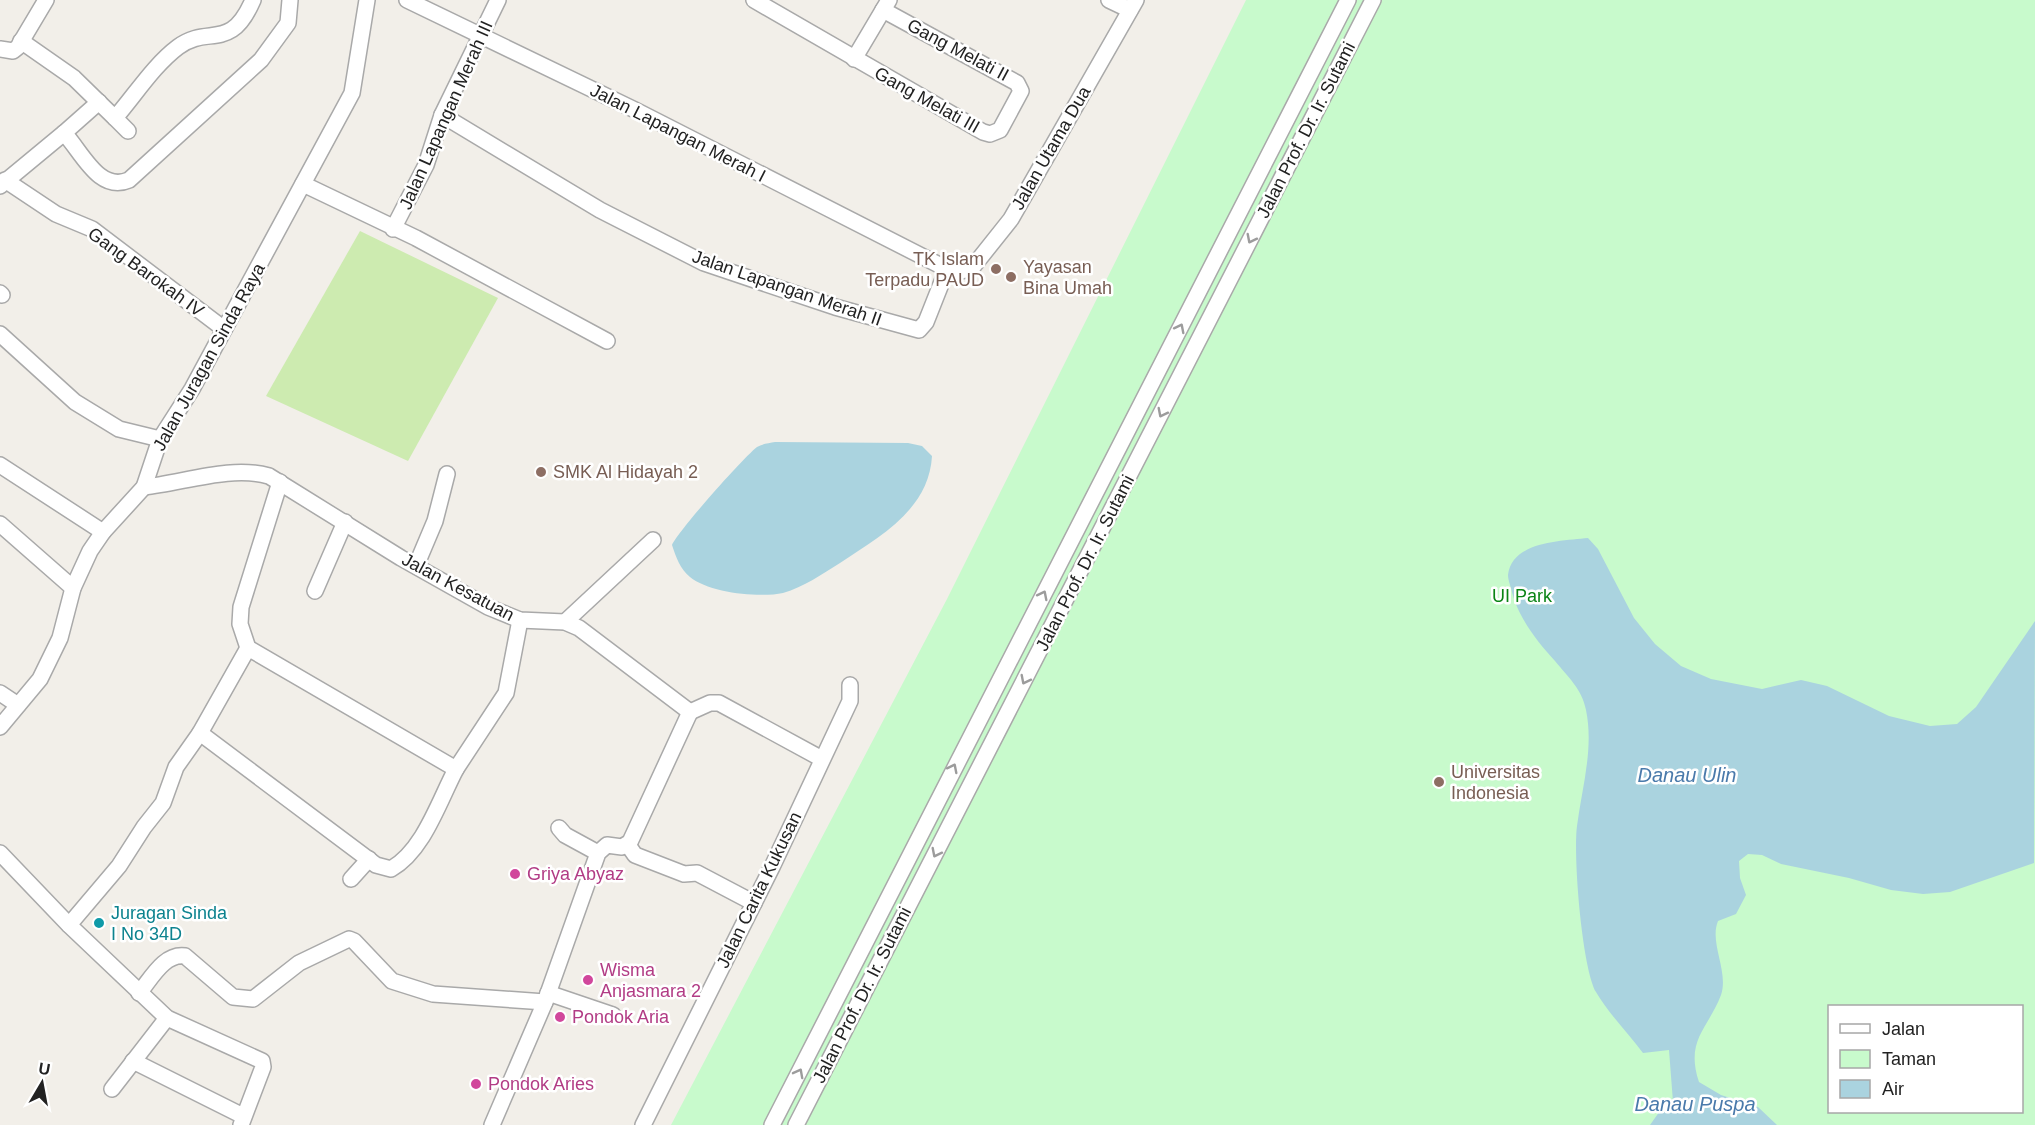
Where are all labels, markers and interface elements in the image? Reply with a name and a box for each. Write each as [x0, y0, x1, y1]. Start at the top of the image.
street label: Gang Melati II [904, 15, 1012, 85]
street label: Jalan Lapangan Merah III [395, 18, 497, 212]
street label: Jalan Prof. Dr. Ir. Sutami [1253, 39, 1359, 221]
street label: Gang Melati III [871, 63, 983, 137]
street label: Jalan Lapangan Merah I [587, 80, 769, 186]
street label: Jalan Utama Dua [1008, 82, 1095, 213]
street label: Gang Barokah IV [84, 223, 208, 321]
one-way arrow [1246, 233, 1258, 244]
street label: Jalan Lapangan Merah II [690, 246, 884, 330]
place label: TK Islam Terpadu PAUD [865, 249, 984, 290]
place label: Yayasan Bina Umah [1023, 257, 1112, 298]
street label: Jalan Juragan Sinda Raya [149, 259, 269, 454]
marker: TK Islam Terpadu PAUD [989, 262, 1003, 276]
marker: Yayasan Bina Umah [1004, 270, 1018, 284]
one-way arrow [1173, 324, 1184, 334]
one-way arrow [1158, 407, 1169, 417]
place label: SMK Al Hidayah 2 [553, 462, 698, 482]
marker: SMK Al Hidayah 2 [534, 465, 548, 479]
street label: Jalan Prof. Dr. Ir. Sutami [1032, 472, 1138, 654]
street label: Jalan Kesatuan [399, 549, 517, 625]
park label: UI Park [1492, 586, 1553, 606]
one-way arrow [1035, 590, 1047, 601]
one-way arrow [1021, 673, 1032, 684]
place label: Universitas Indonesia [1451, 762, 1540, 803]
one-way arrow [946, 764, 957, 774]
water label: Danau Ulin [1638, 764, 1736, 786]
marker: Universitas Indonesia [1432, 775, 1446, 789]
street label: Jalan Carita Kukusan [713, 809, 805, 971]
one-way arrow [931, 847, 943, 858]
place label: Griya Abyaz [527, 864, 624, 884]
marker: Griya Abyaz [508, 867, 522, 881]
place label: Juragan Sinda I No 34D [111, 903, 228, 944]
street label: Jalan Prof. Dr. Ir. Sutami [809, 904, 915, 1086]
marker: Juragan Sinda I No 34D [92, 916, 106, 930]
place label: Wisma Anjasmara 2 [600, 960, 701, 1001]
marker: Wisma Anjasmara 2 [581, 973, 595, 987]
legend [1828, 1005, 2023, 1113]
place label: Pondok Aria [572, 1007, 670, 1027]
marker: Pondok Aria [553, 1010, 567, 1024]
text: Jalan [1882, 1019, 1925, 1039]
text: Taman [1882, 1049, 1936, 1069]
north arrow [12, 1053, 72, 1113]
text: U [37, 1059, 52, 1078]
one-way arrow [792, 1069, 803, 1080]
place label: Pondok Aries [488, 1074, 594, 1094]
marker: Pondok Aries [469, 1077, 483, 1091]
text: Air [1882, 1079, 1904, 1099]
water label: Danau Puspa [1634, 1093, 1756, 1115]

